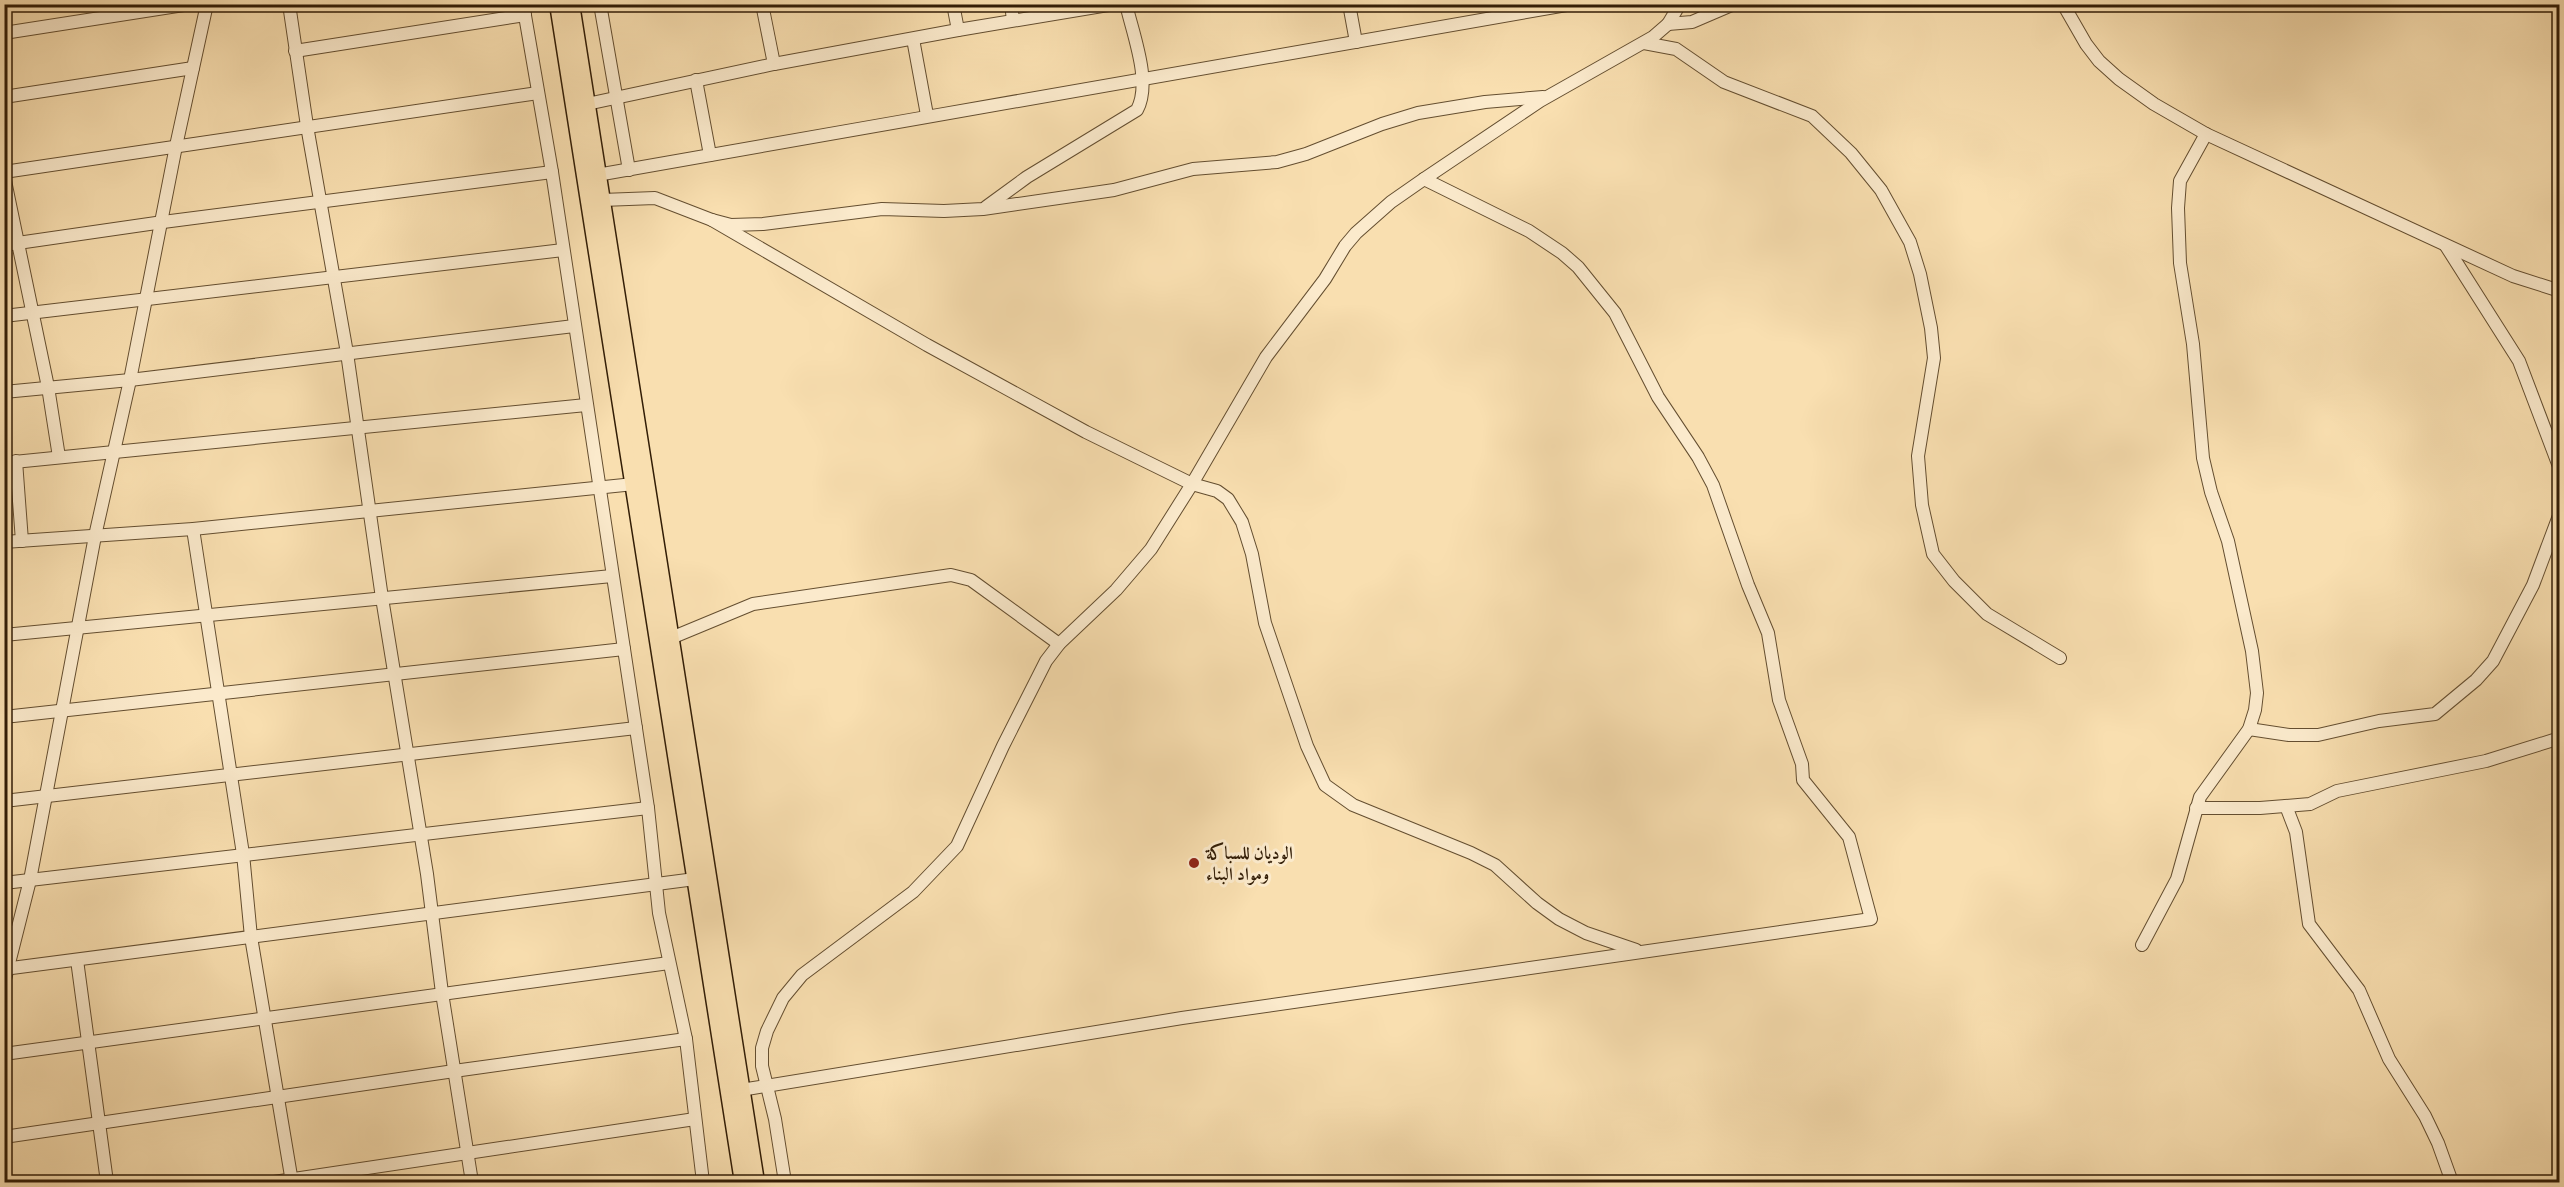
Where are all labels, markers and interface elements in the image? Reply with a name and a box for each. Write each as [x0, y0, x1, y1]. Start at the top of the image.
place label: الوديان للسباكة ومواد البناء [1205, 839, 1293, 887]
marker: الوديان للسباكة ومواد البناء [1187, 856, 1201, 870]

